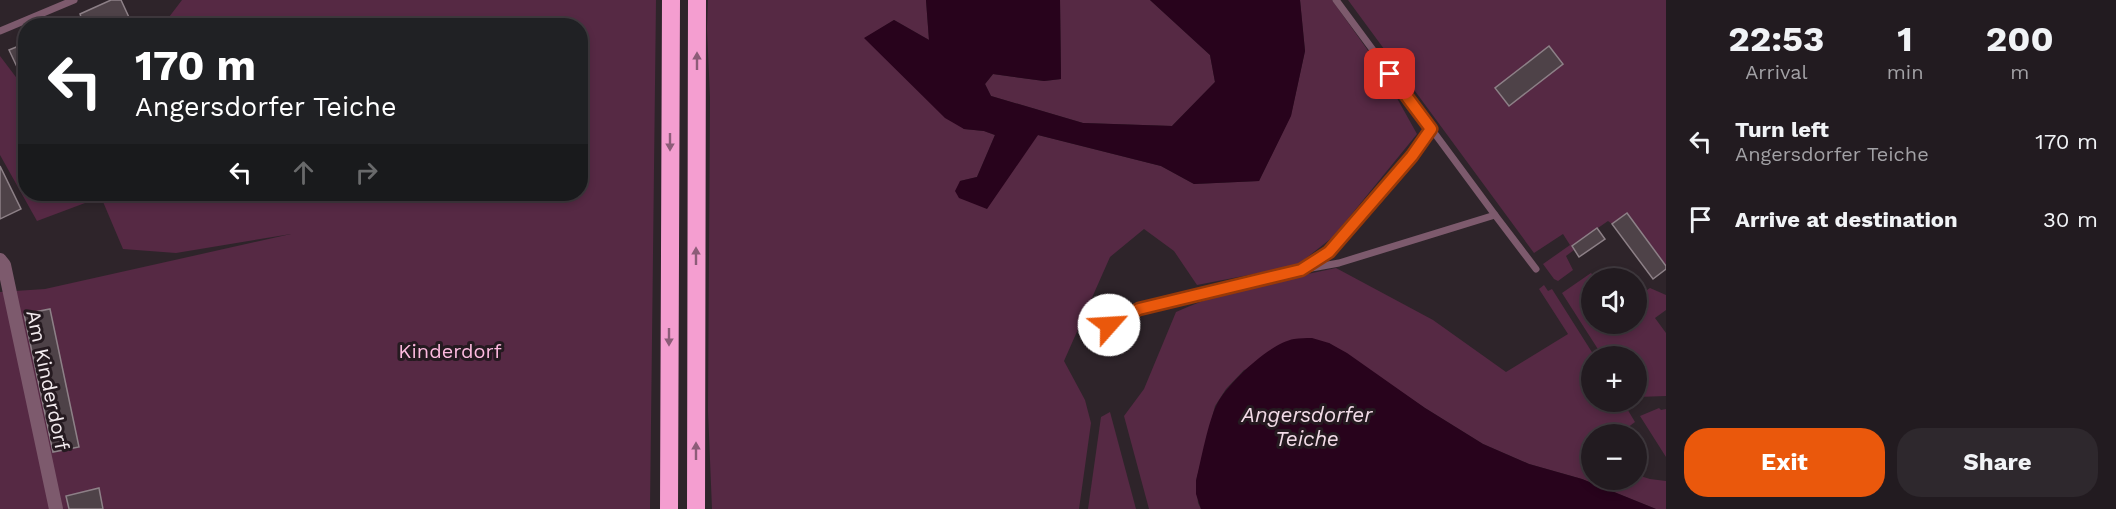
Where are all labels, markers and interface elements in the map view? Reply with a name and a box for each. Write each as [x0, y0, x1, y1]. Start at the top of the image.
text: 22:53 [1728, 18, 1824, 60]
text: 1 [1897, 18, 1913, 60]
text: 200 [1986, 18, 2054, 60]
text: 170 m [135, 41, 256, 90]
icon: left [36, 42, 114, 120]
pin [1364, 48, 1415, 99]
one-way arrow [692, 51, 701, 70]
icon: arrive [1373, 57, 1406, 90]
text: Arrival [1745, 60, 1808, 84]
text: min [1887, 60, 1924, 84]
text: m [2010, 60, 2029, 84]
text: Angersdorfer Teiche [135, 91, 397, 123]
text: Turn left [1735, 117, 1829, 142]
icon: left [1684, 125, 1717, 158]
text: 170 m [2035, 129, 2098, 154]
one-way arrow [665, 133, 675, 152]
text: Angersdorfer Teiche [1735, 142, 1929, 166]
icon: left [224, 156, 257, 189]
icon: ahead [287, 156, 320, 189]
icon: right [350, 156, 383, 189]
icon: arrive [1684, 203, 1717, 236]
text: Arrive at destination [1735, 207, 1958, 232]
text: 30 m [2043, 207, 2098, 232]
one-way arrow [691, 246, 701, 265]
map controls [1581, 268, 1647, 490]
button: sound [1581, 268, 1647, 334]
position arrow [1077, 293, 1141, 357]
street label: Am Kinderdorf [21, 308, 75, 452]
one-way arrow [664, 328, 674, 347]
park label: Kinderdorf [398, 339, 502, 363]
button: + [1581, 346, 1647, 412]
water label: Angersdorfer Teiche [1241, 402, 1373, 451]
button: − [1581, 424, 1647, 490]
button: Exit [1684, 428, 1885, 497]
button: Share [1897, 428, 2098, 497]
one-way arrow [691, 441, 701, 460]

